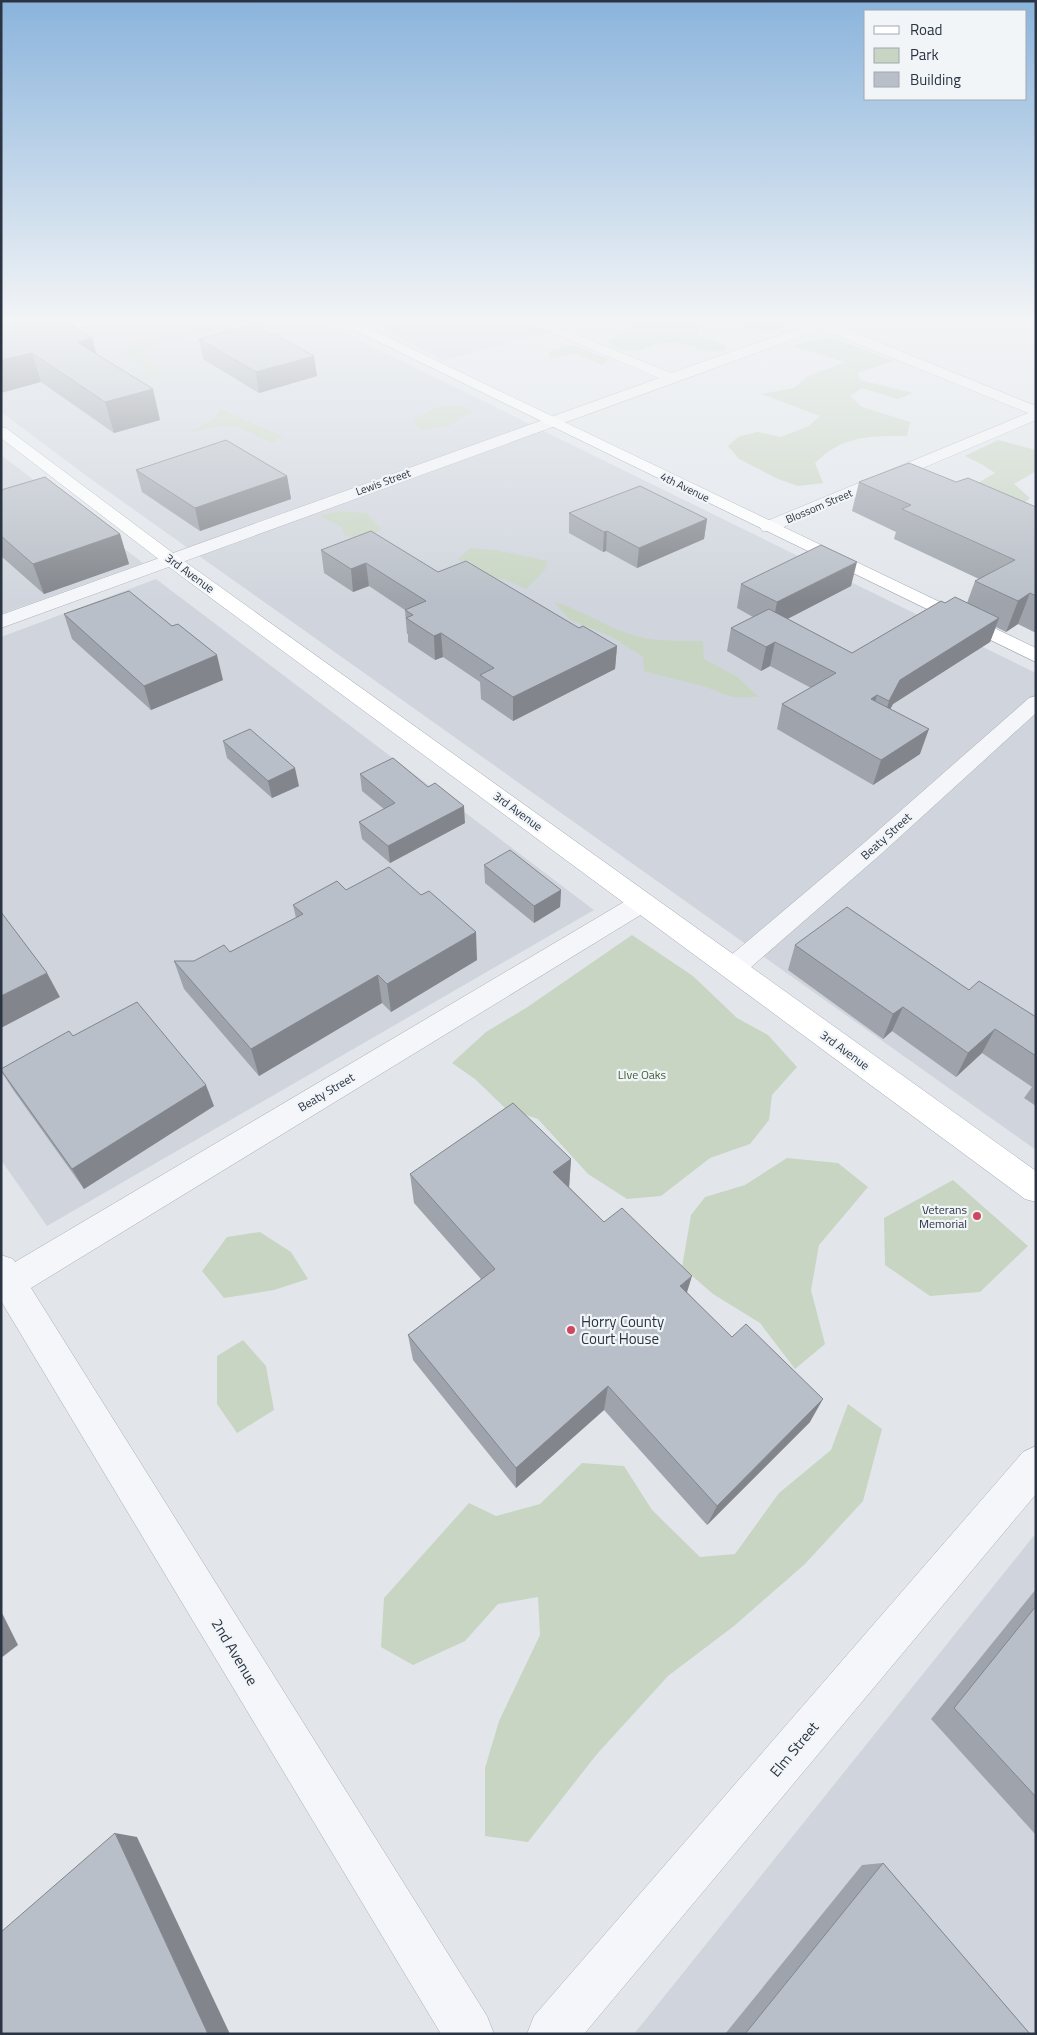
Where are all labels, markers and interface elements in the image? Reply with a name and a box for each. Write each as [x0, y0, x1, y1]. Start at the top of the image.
legend [864, 10, 1027, 100]
text: Road [910, 18, 942, 41]
text: Park [910, 43, 939, 66]
text: Building [910, 68, 961, 91]
street label: Lewis Street [353, 465, 413, 499]
street label: 4th Avenue [658, 468, 713, 506]
street label: Blossom Street [783, 485, 855, 527]
street label: 3rd Avenue [161, 548, 219, 598]
street label: 3rd Avenue [489, 786, 547, 836]
street label: Beaty Street [856, 807, 916, 864]
street label: 3rd Avenue [816, 1025, 874, 1075]
park label: LIve Oaks [618, 1065, 667, 1084]
street label: Beaty Street [294, 1067, 359, 1116]
place label: Veterans Memorial [919, 1200, 967, 1233]
marker: Veterans Memorial [971, 1210, 983, 1222]
place label: Horry County Court House [581, 1310, 664, 1350]
marker: Horry County Court House [565, 1324, 577, 1336]
street label: 2nd Avenue [206, 1614, 264, 1690]
street label: Elm Street [764, 1716, 825, 1782]

